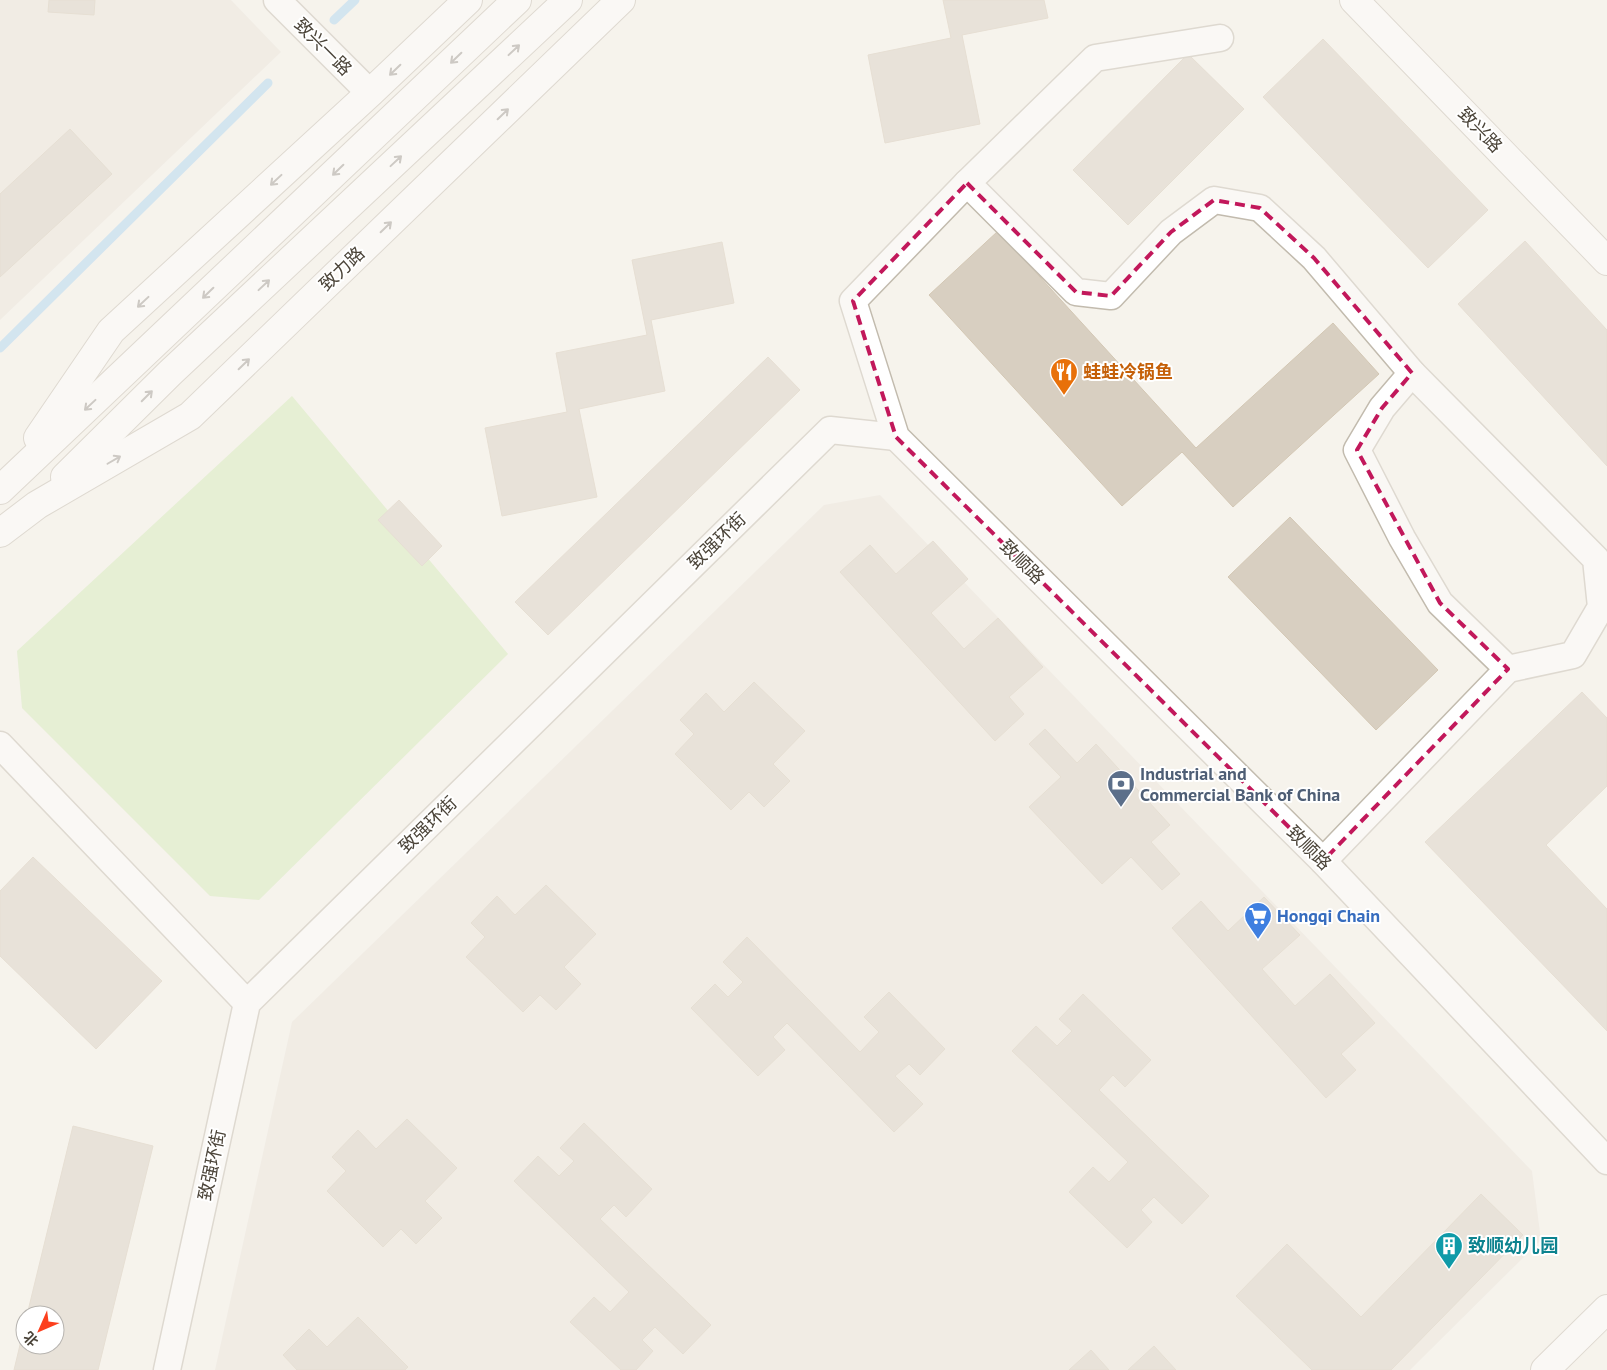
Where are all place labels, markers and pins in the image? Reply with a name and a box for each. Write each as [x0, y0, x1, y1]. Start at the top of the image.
restaurant icon: 蛙蛙冷锅鱼 [1049, 357, 1079, 396]
place label: 蛙蛙冷锅鱼 [1083, 360, 1173, 383]
place label: Industrial and Commercial Bank of China [1140, 762, 1340, 806]
bank icon: Industrial and Commercial Bank of China [1106, 769, 1136, 808]
supermarket icon: Hongqi Chain [1243, 901, 1273, 940]
place label: Hongqi Chain [1277, 904, 1380, 927]
building icon: 致顺幼儿园 [1434, 1231, 1464, 1270]
place label: 致顺幼儿园 [1468, 1234, 1558, 1257]

